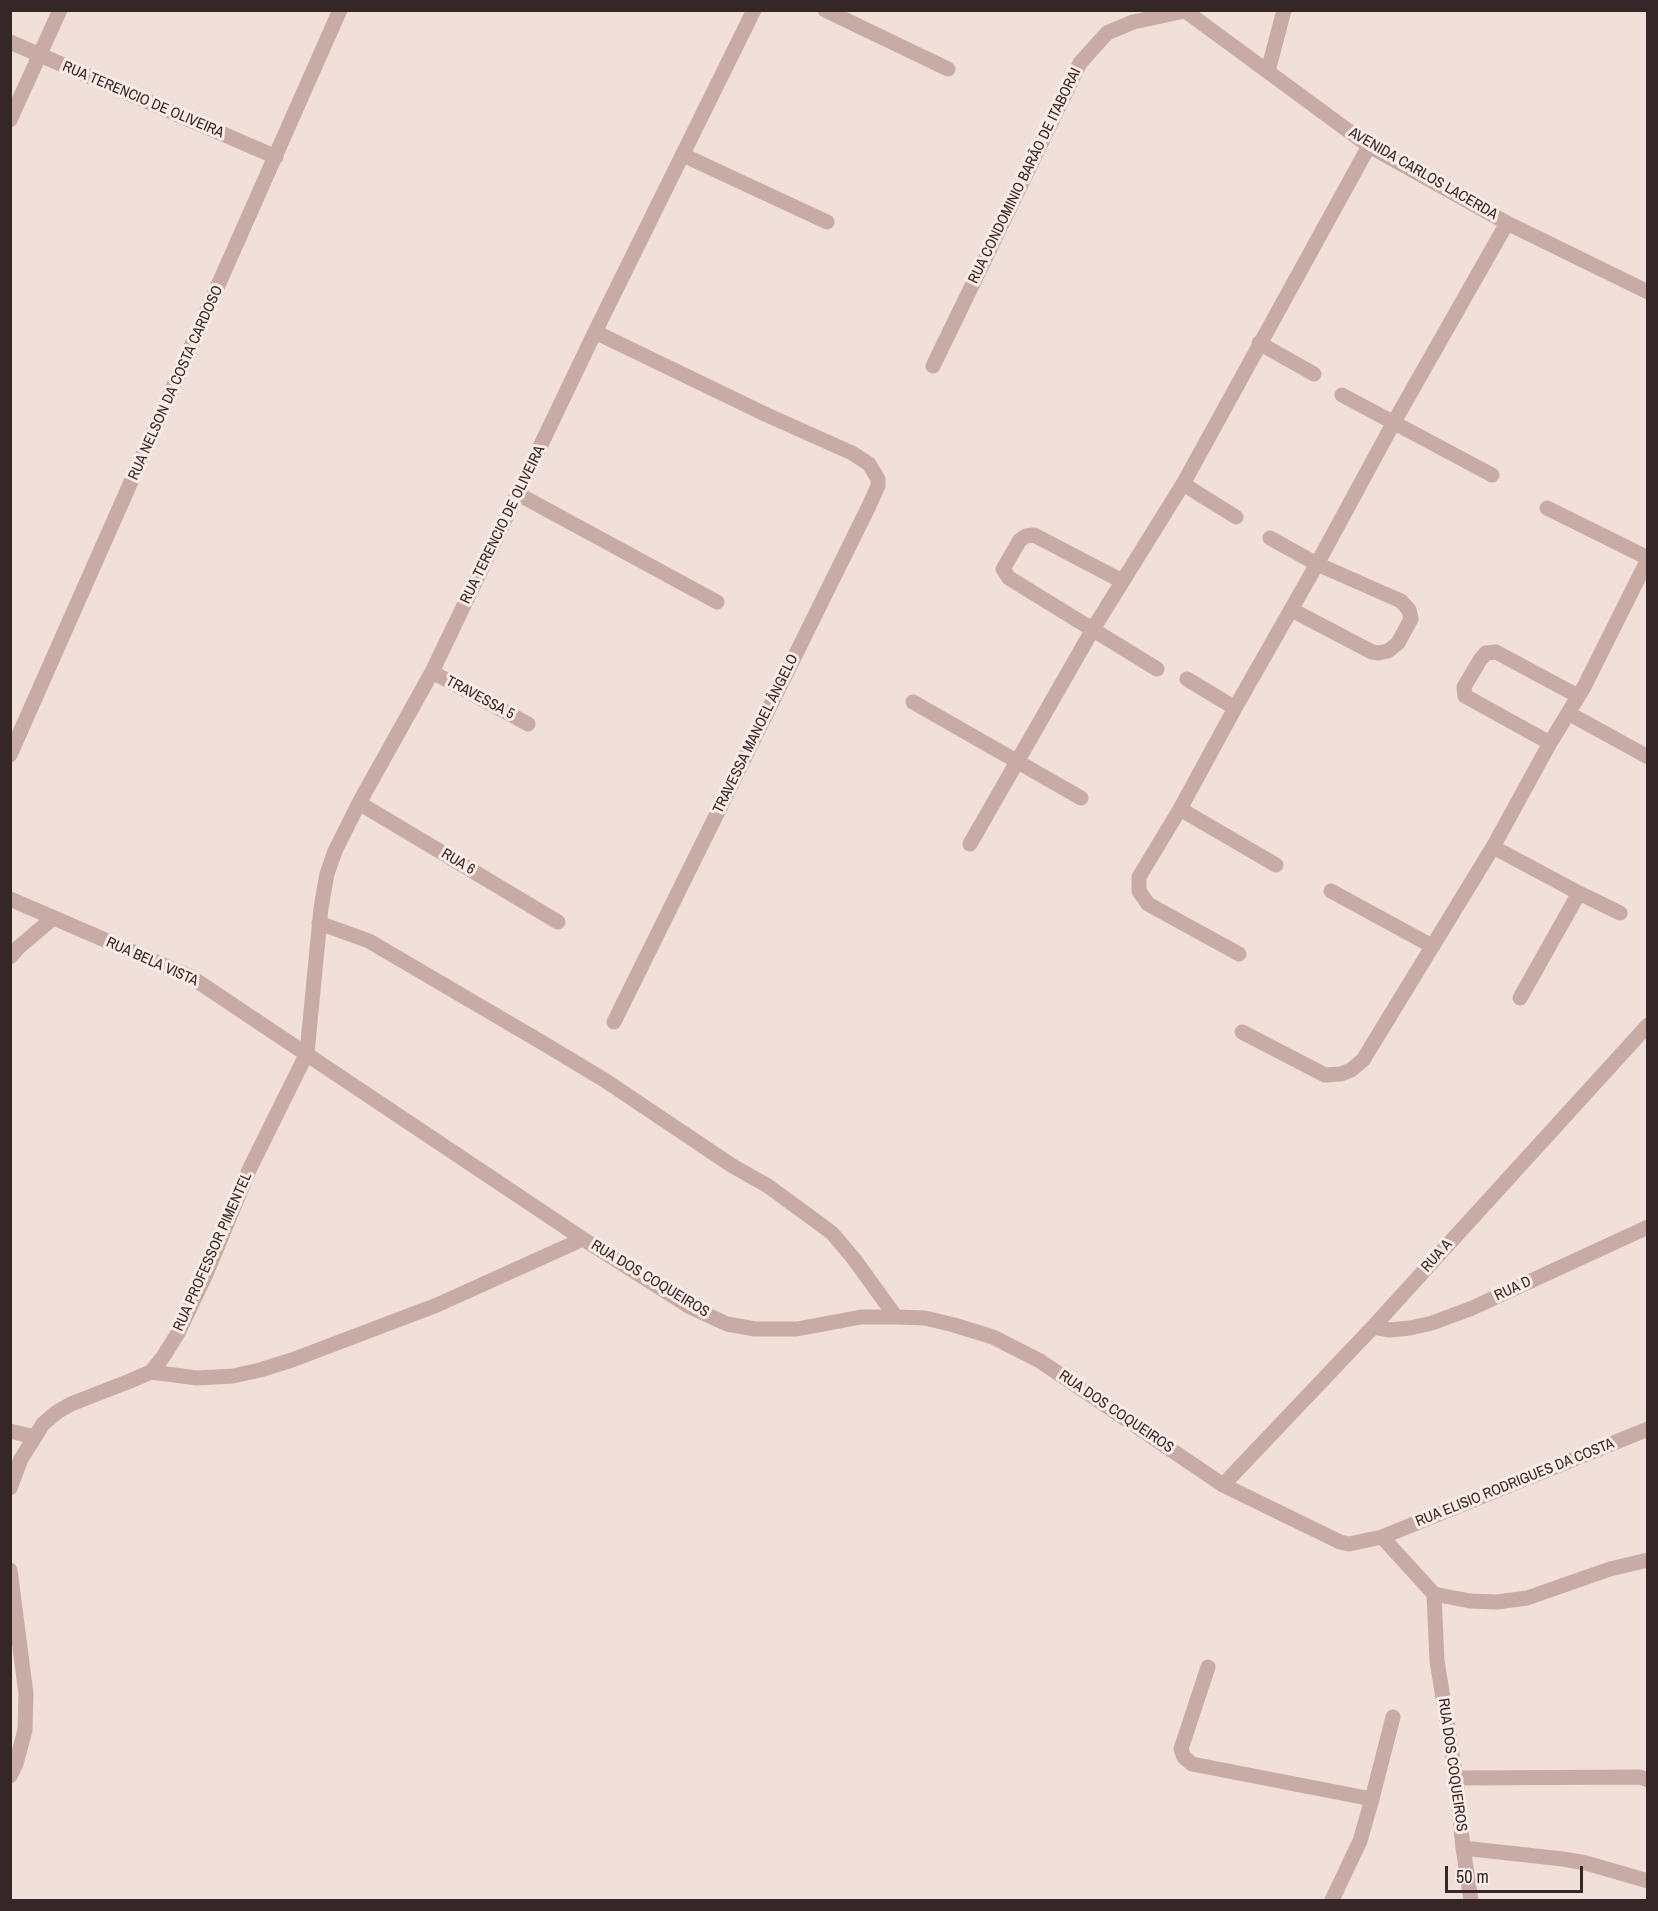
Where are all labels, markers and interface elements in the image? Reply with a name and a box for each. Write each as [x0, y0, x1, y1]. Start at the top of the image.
street label: RUA TERENCIO DE OLIVEIRA [60, 58, 226, 142]
street label: RUA CONDOMINIO BARÃO DE ITABORAI [965, 65, 1085, 287]
street label: AVENIDA CARLOS LACERDA [1345, 124, 1501, 224]
street label: RUA NELSON DA COSTA CARDOSO [125, 283, 227, 483]
street label: RUA TERENCIO DE OLIVEIRA [457, 443, 549, 607]
street label: TRAVESSA MANOEL ÂNGELO [710, 652, 802, 816]
street label: TRAVESSA 5 [443, 672, 517, 724]
street label: RUA 6 [438, 845, 478, 879]
street label: RUA BELA VISTA [103, 934, 201, 990]
street label: RUA PROFESSOR PIMENTEL [170, 1170, 256, 1334]
street label: RUA A [1418, 1236, 1456, 1276]
street label: RUA DOS COQUEIROS [588, 1237, 712, 1321]
street label: RUA D [1492, 1273, 1534, 1305]
street label: RUA DOS COQUEIROS [1055, 1367, 1177, 1457]
street label: RUA ELISIO RODRIGUES DA COSTA [1413, 1435, 1617, 1531]
street label: RUA DOS COQUEIROS [1434, 1697, 1470, 1833]
scale bar [1448, 1854, 1586, 1892]
text: 50 m [1456, 1864, 1489, 1889]

